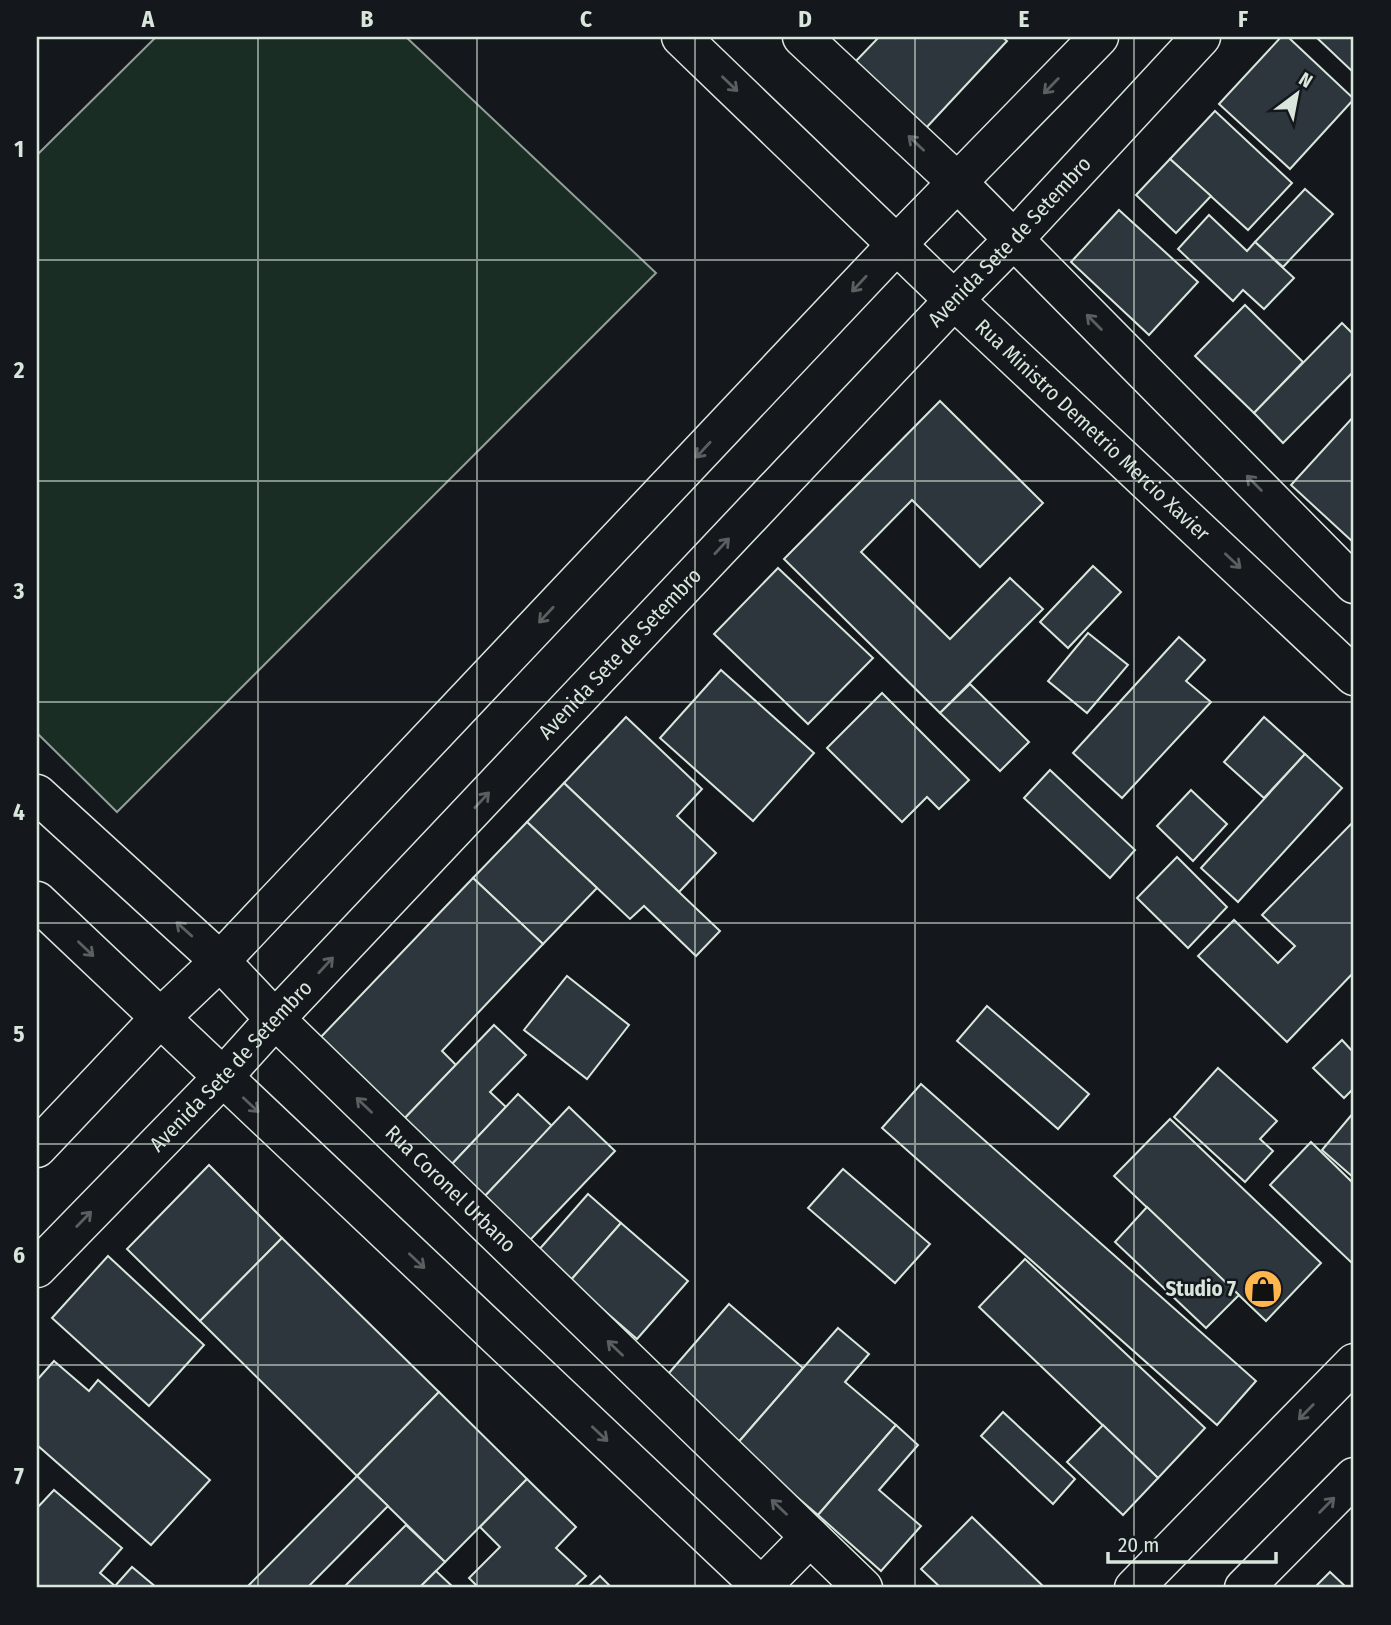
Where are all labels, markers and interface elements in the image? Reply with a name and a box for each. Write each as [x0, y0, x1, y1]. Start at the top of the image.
text: A [141, 5, 155, 33]
text: B [361, 5, 374, 33]
text: C [580, 5, 592, 33]
text: D [798, 5, 812, 33]
text: E [1019, 5, 1030, 33]
text: F [1238, 5, 1248, 33]
north arrow [1262, 60, 1332, 130]
text: N [1295, 67, 1317, 93]
one-way arrow [721, 76, 739, 92]
one-way arrow [1043, 77, 1060, 94]
text: 1 [14, 135, 24, 163]
one-way arrow [908, 135, 925, 152]
street label: Avenida Sete de Setembro [922, 151, 1097, 332]
one-way arrow [850, 275, 867, 292]
one-way arrow [1086, 313, 1103, 330]
street label: Rua Ministro Demetrio Mercio Xavier [970, 314, 1216, 547]
text: 2 [13, 356, 25, 384]
one-way arrow [694, 441, 711, 458]
one-way arrow [1246, 475, 1263, 492]
one-way arrow [714, 538, 731, 555]
one-way arrow [1224, 552, 1241, 569]
street label: Avenida Sete de Setembro [533, 563, 707, 745]
text: 3 [13, 577, 25, 605]
one-way arrow [538, 606, 555, 623]
one-way arrow [473, 792, 490, 809]
text: 4 [13, 798, 25, 826]
one-way arrow [176, 920, 193, 937]
one-way arrow [77, 940, 94, 957]
one-way arrow [317, 957, 334, 974]
street label: Avenida Sete de Setembro [144, 975, 318, 1157]
text: 5 [13, 1020, 25, 1048]
one-way arrow [356, 1096, 373, 1113]
one-way arrow [242, 1097, 260, 1113]
street label: Rua Coronel Urbano [380, 1120, 521, 1258]
one-way arrow [76, 1211, 93, 1228]
text: 6 [13, 1241, 25, 1269]
one-way arrow [408, 1253, 425, 1270]
shop icon: Studio 7 [1242, 1268, 1284, 1310]
place label: Studio 7 [1165, 1276, 1236, 1302]
one-way arrow [607, 1340, 624, 1357]
one-way arrow [1298, 1403, 1315, 1420]
one-way arrow [591, 1426, 608, 1443]
text: 7 [14, 1462, 24, 1490]
one-way arrow [1318, 1496, 1335, 1513]
one-way arrow [771, 1498, 788, 1515]
scale bar [1108, 1520, 1276, 1564]
text: 20 m [1118, 1532, 1159, 1558]

